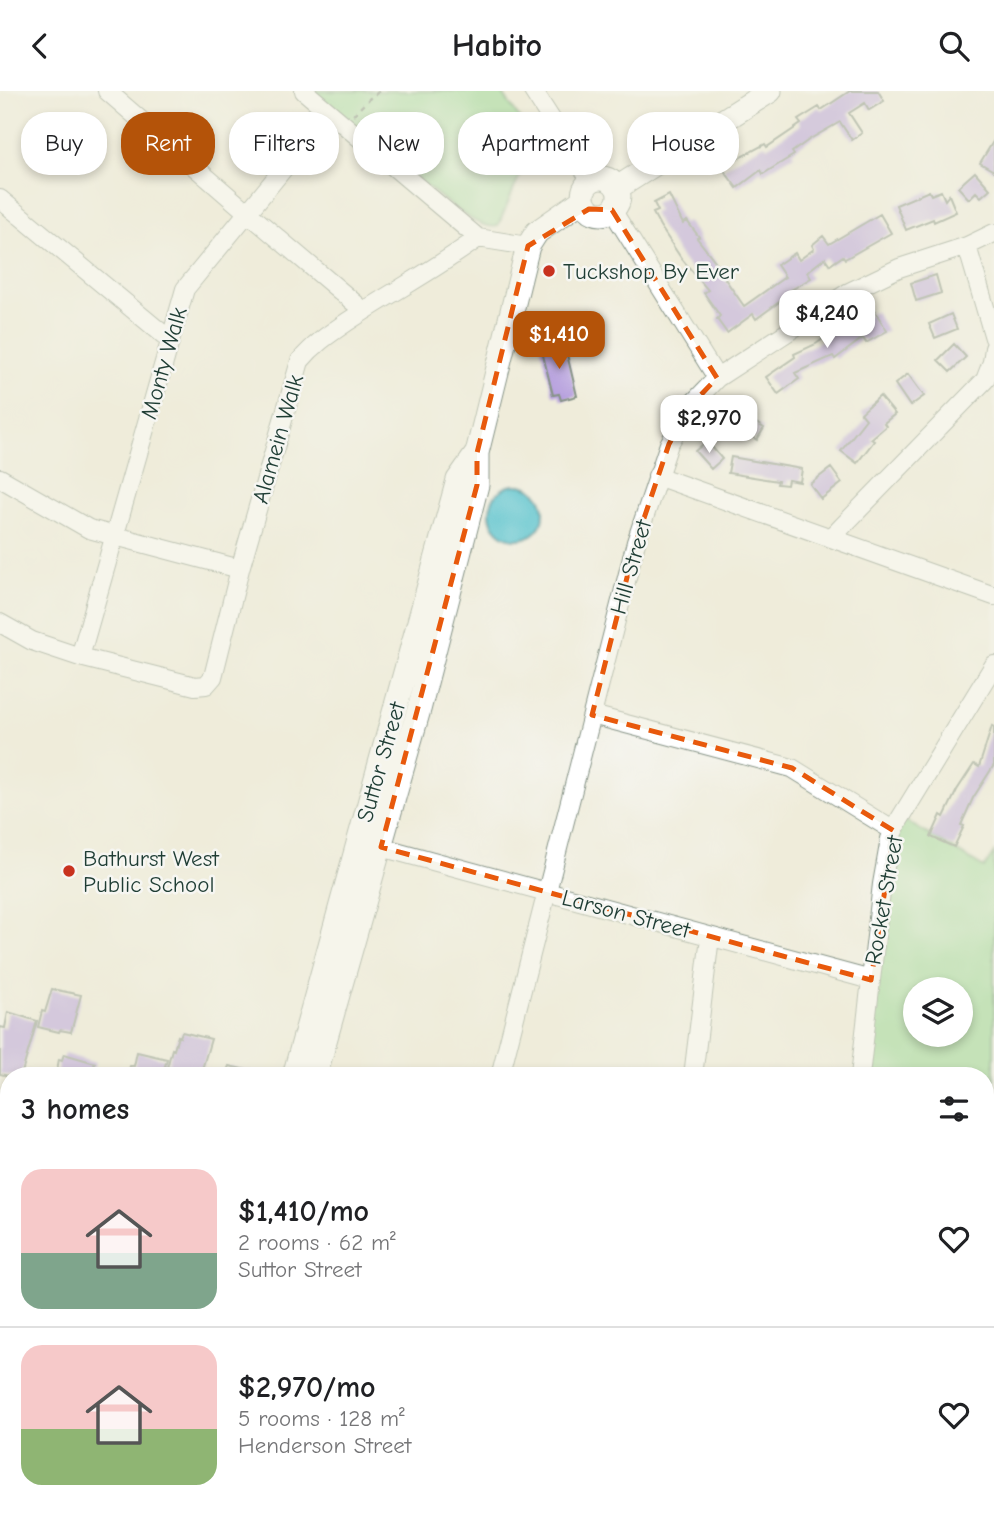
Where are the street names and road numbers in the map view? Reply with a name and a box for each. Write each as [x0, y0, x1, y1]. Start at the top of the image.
street label: Monty Walk [135, 304, 193, 422]
street label: Alamein Walk [247, 371, 309, 507]
street label: Hill Street [605, 515, 658, 617]
street label: Suttor Street [351, 698, 411, 825]
street label: Rocket Street [859, 832, 909, 967]
street label: Larson Street [559, 884, 694, 944]

